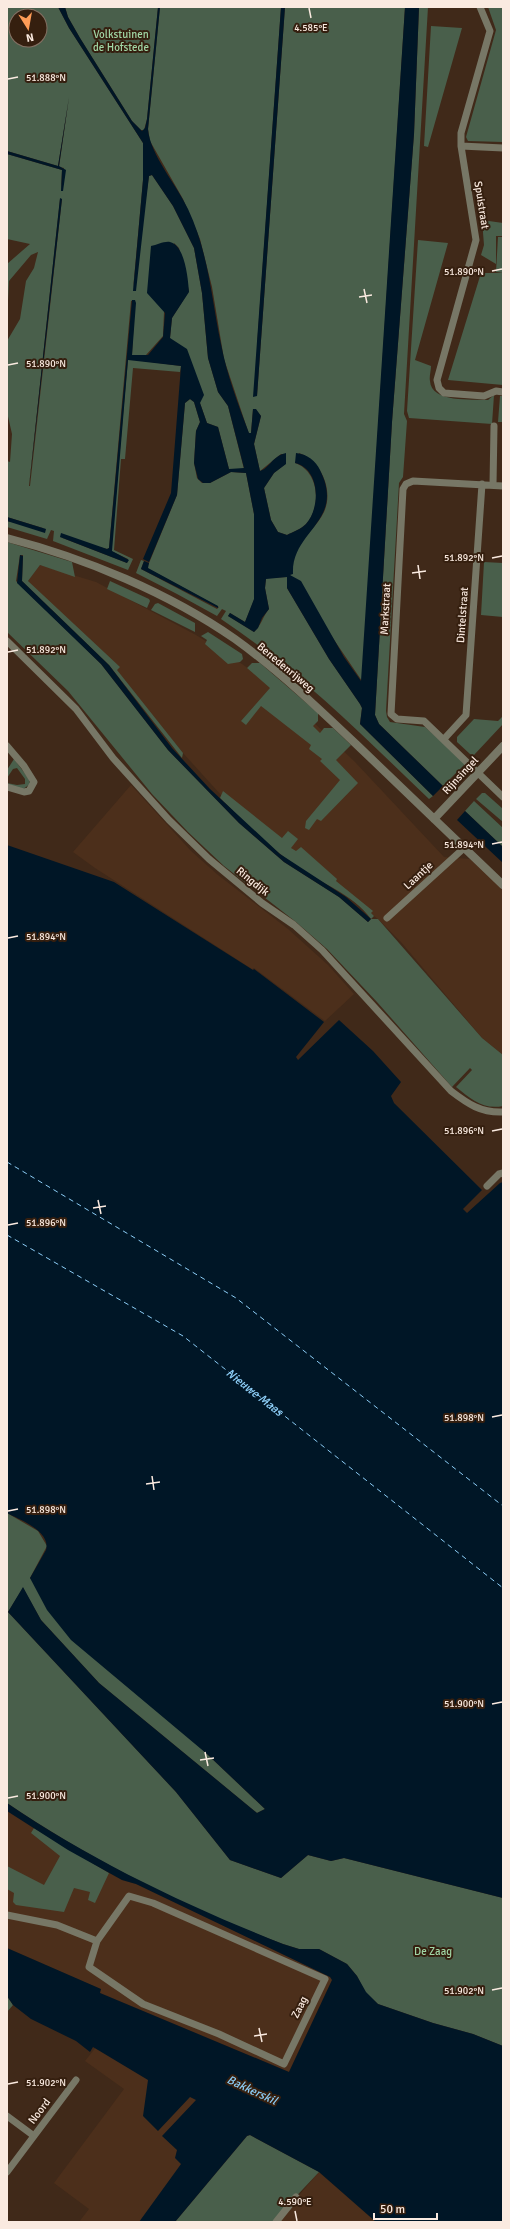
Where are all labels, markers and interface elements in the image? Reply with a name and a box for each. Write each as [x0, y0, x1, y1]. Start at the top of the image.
north arrow [8, 8, 48, 48]
text: 4.585°E [294, 22, 328, 34]
park label: Volkstuinen de Hofstede [93, 28, 149, 54]
text: N [25, 30, 35, 44]
text: 51.888°N [26, 72, 66, 84]
street label: Spuistraat [471, 180, 492, 230]
text: 51.890°N [444, 266, 484, 278]
text: 51.890°N [26, 358, 66, 370]
text: 51.892°N [444, 552, 484, 564]
street label: Markstraat [378, 583, 393, 635]
street label: Dintelstraat [454, 586, 471, 643]
street label: Benedenrijweg [255, 640, 317, 695]
text: 51.892°N [26, 644, 66, 656]
street label: Rijnsingel [440, 754, 481, 797]
text: 51.894°N [444, 839, 484, 851]
street label: Laantje [401, 859, 436, 892]
street label: Ringdijk [234, 864, 272, 899]
text: 51.894°N [26, 931, 66, 943]
text: 51.896°N [444, 1125, 484, 1137]
text: 51.896°N [26, 1217, 66, 1229]
water label: Nieuwe Maas [223, 1366, 287, 1421]
text: 51.898°N [444, 1412, 484, 1424]
text: 51.898°N [26, 1504, 66, 1516]
text: 51.900°N [444, 1698, 484, 1710]
text: 51.900°N [26, 1790, 66, 1802]
park label: De Zaag [414, 1945, 452, 1958]
text: 51.902°N [444, 1985, 484, 1997]
street label: Zaag [289, 1994, 310, 2020]
water label: Bakkerskil [224, 2072, 281, 2109]
text: 51.902°N [26, 2077, 66, 2089]
street label: Noord [26, 2096, 53, 2127]
scale bar [374, 2195, 437, 2221]
text: 4.590°E [278, 2196, 312, 2208]
text: 50 m [380, 2202, 405, 2217]

